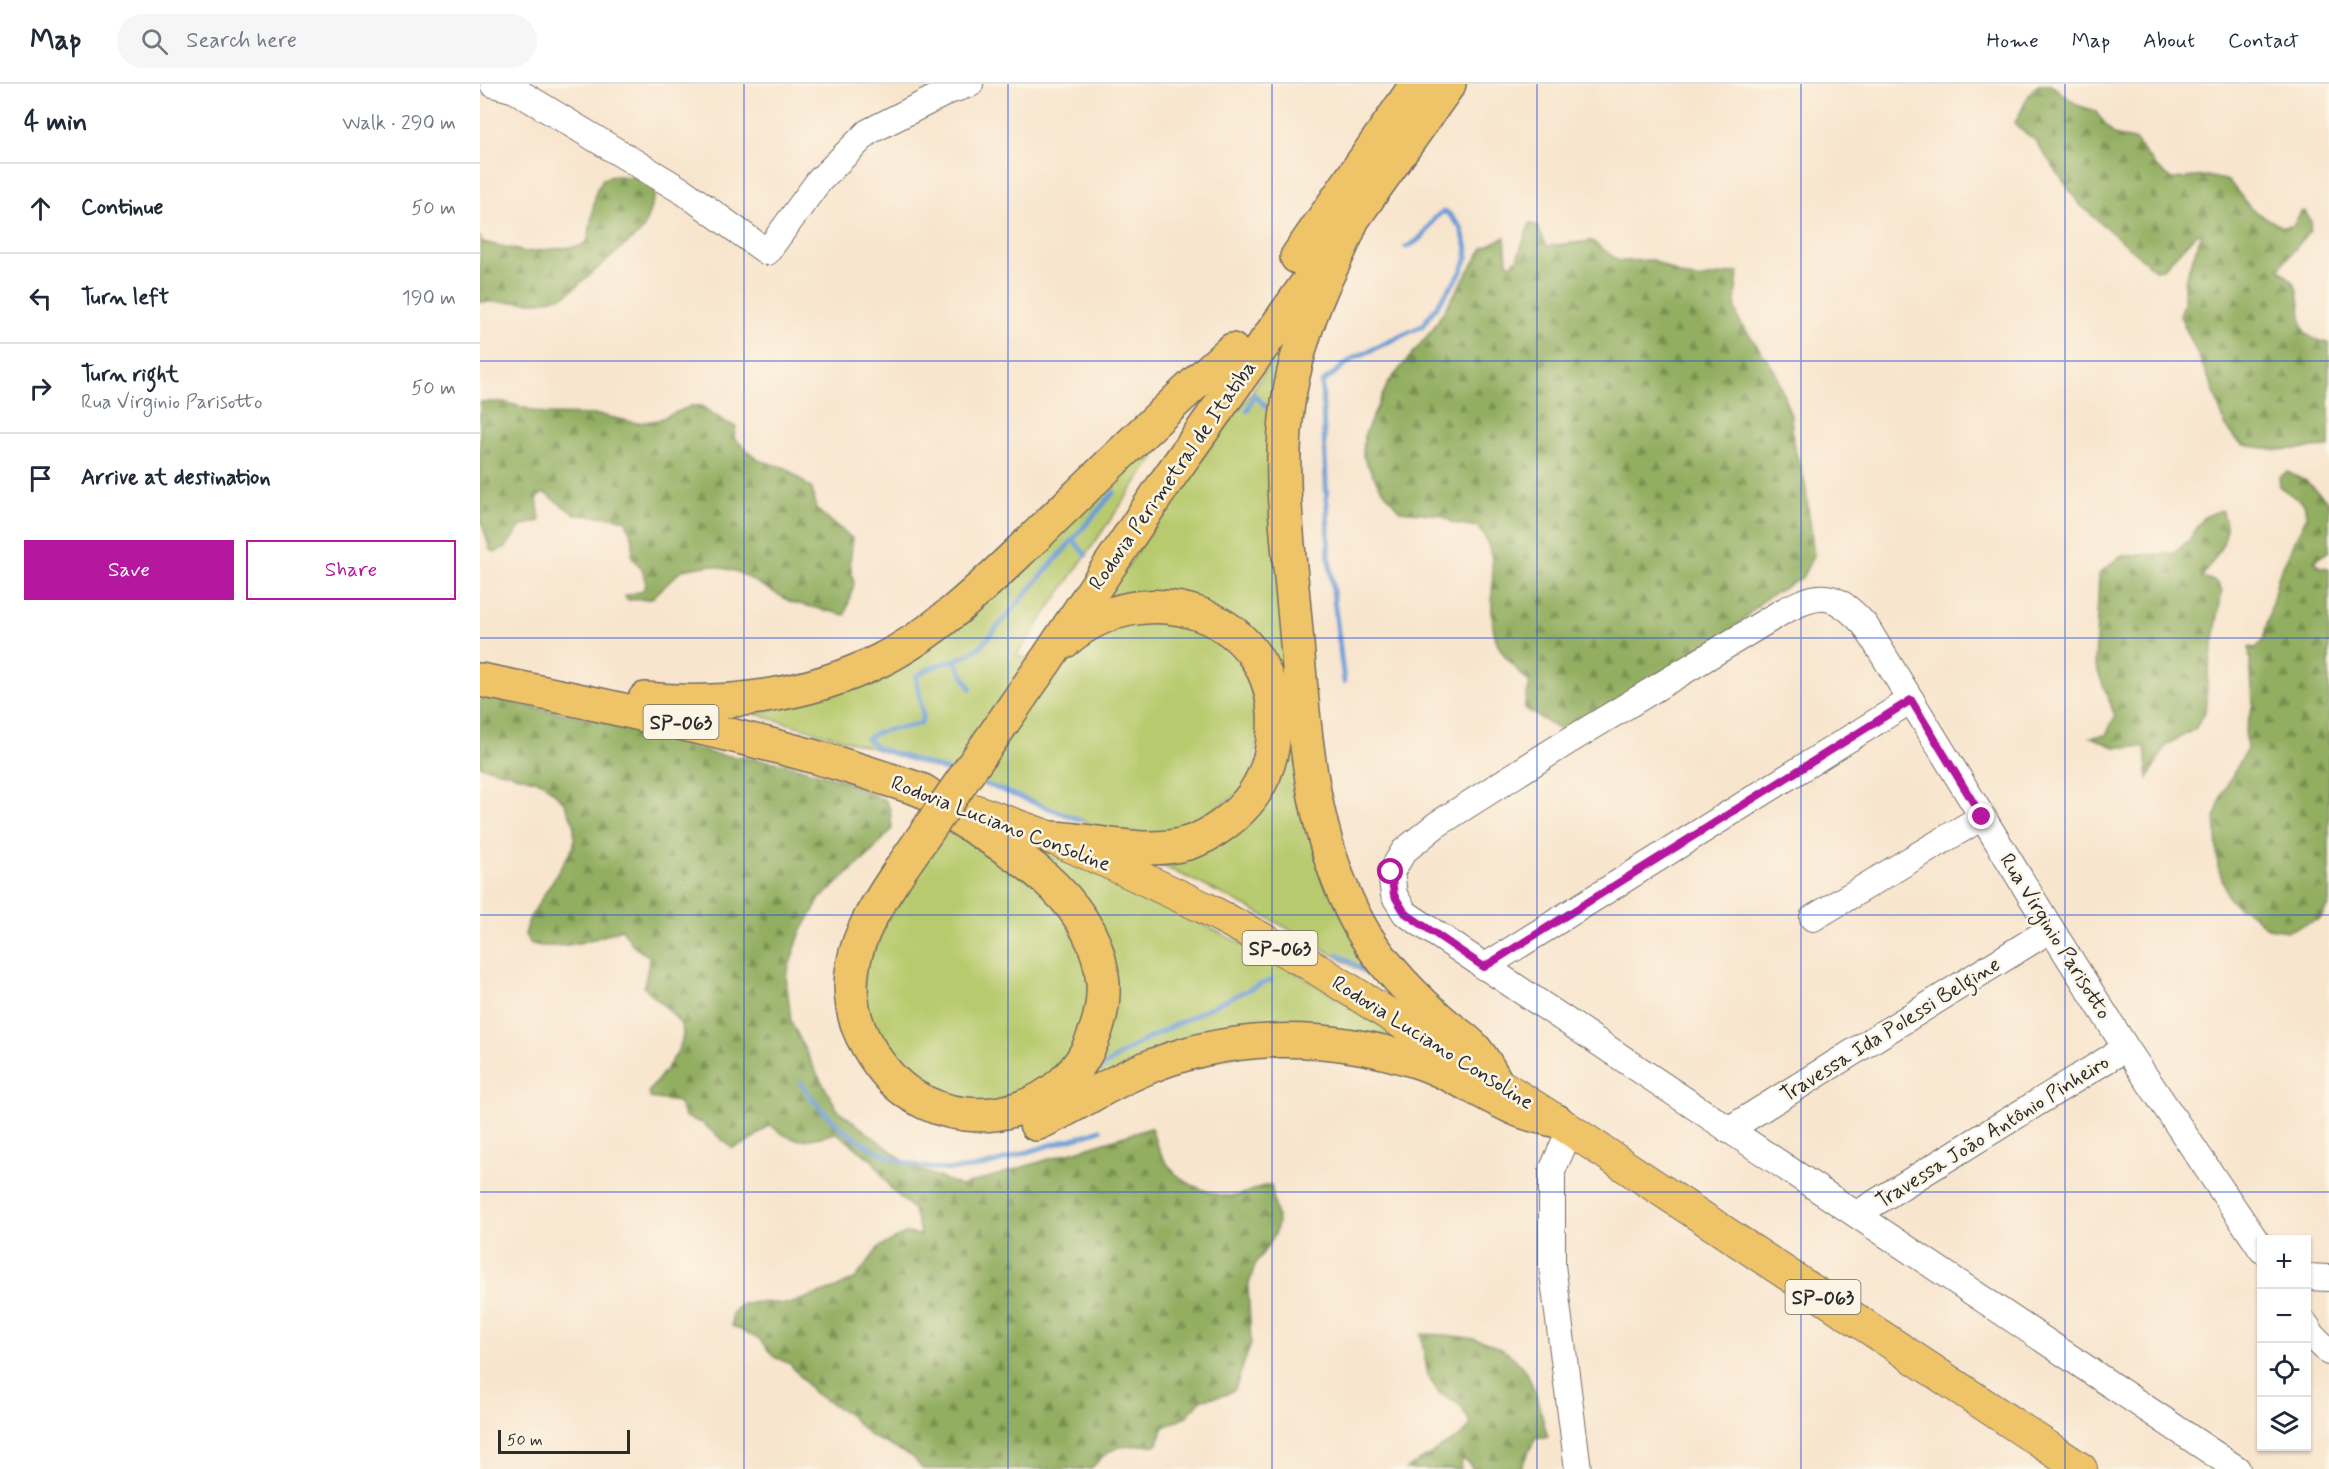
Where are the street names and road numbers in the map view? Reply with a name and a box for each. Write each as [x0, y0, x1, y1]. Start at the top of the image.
street label: Rodovia Perimetral de Itatiba [1083, 355, 1263, 596]
road number: SP-063 [644, 705, 718, 739]
street label: Rodovia Luciano Consoline [887, 769, 1115, 879]
street label: Rua Virginio Parisotto [1992, 848, 2118, 1025]
road number: SP-063 [1242, 931, 1318, 965]
street label: Travessa Ida Polessi Belgine [1775, 951, 2007, 1111]
street label: Rodovia Luciano Consoline [1326, 969, 1539, 1117]
street label: Travessa João Antônio Pinheiro [1871, 1048, 2114, 1215]
road number: SP-063 [1786, 1280, 1860, 1314]

